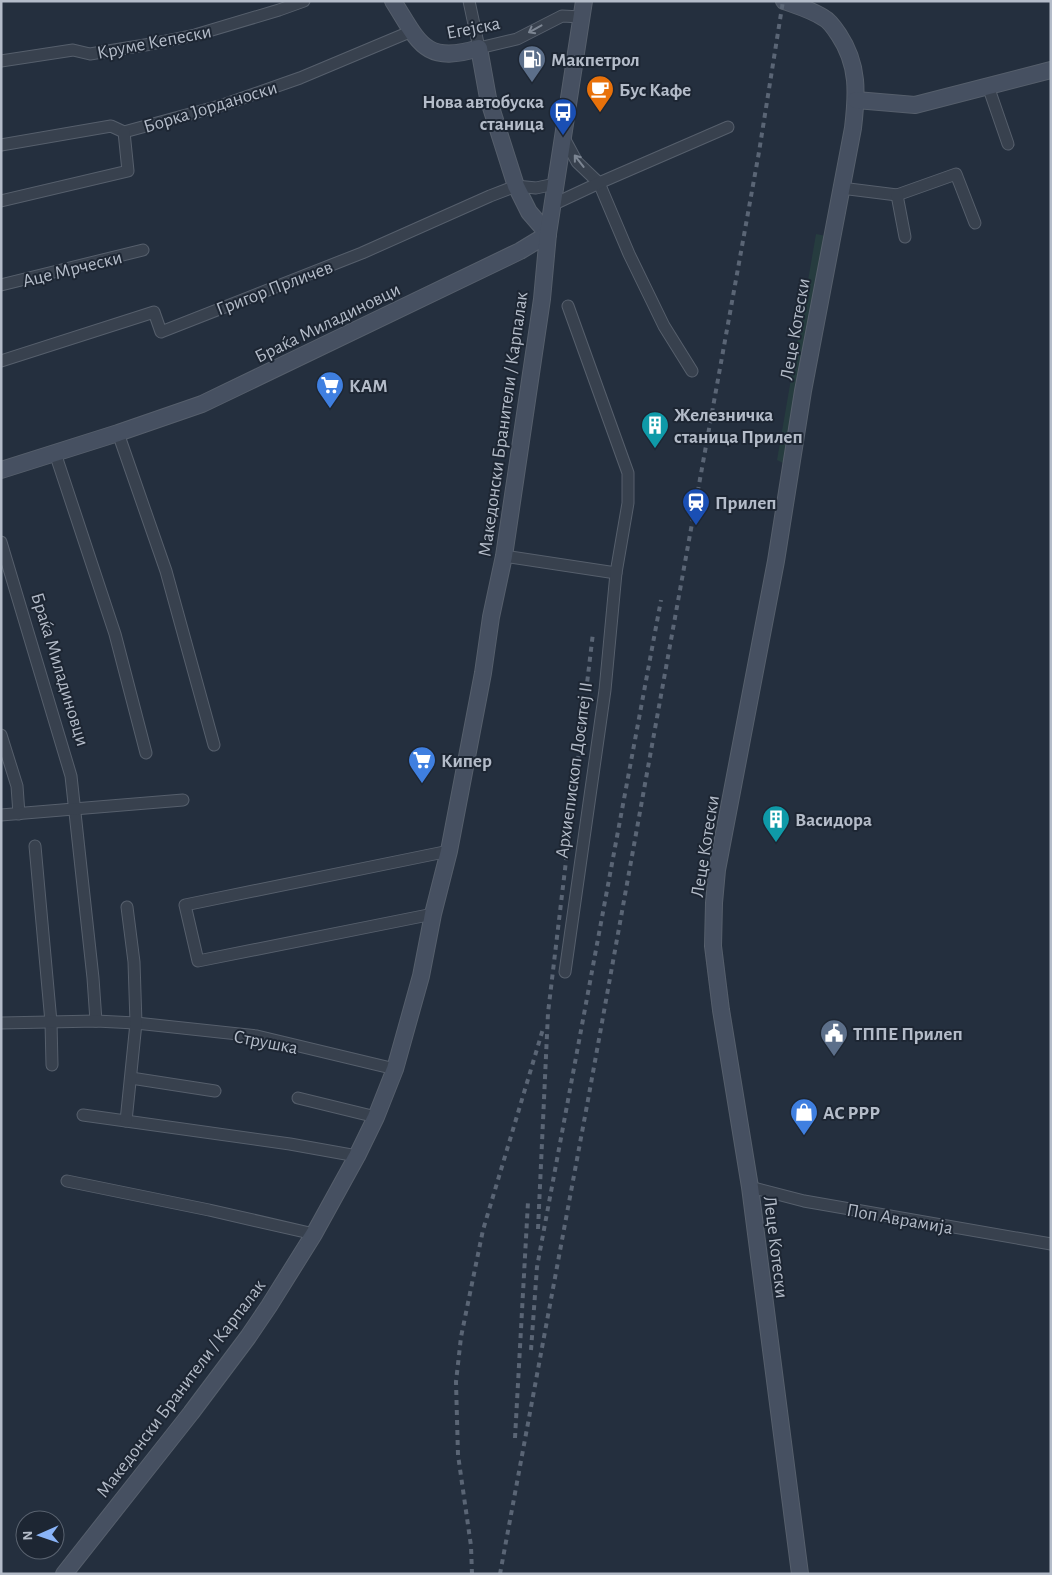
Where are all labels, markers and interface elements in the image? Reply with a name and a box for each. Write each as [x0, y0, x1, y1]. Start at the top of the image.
street label: Егејска [445, 14, 502, 43]
street label: Круме Кепески [95, 22, 213, 63]
one-way arrow [528, 24, 543, 34]
fuel station icon: Макпетрол [517, 44, 547, 83]
place label: Макпетрол [551, 51, 640, 70]
cafe icon: Бус Кафе [585, 74, 615, 113]
street label: Борка Јорданоски [141, 78, 279, 137]
place label: Бус Кафе [619, 81, 691, 100]
place label: Нова автобуска станица [422, 93, 544, 134]
bus stop icon: Нова автобуска станица [548, 97, 578, 136]
one-way arrow [573, 155, 584, 168]
street label: Аце Мрчески [21, 248, 124, 291]
street label: Григор Прличев [214, 257, 336, 319]
street label: Леце Котески [777, 277, 814, 382]
street label: Браќа Миладиновци [252, 280, 403, 367]
street label: Македонски Бранители / Карпалак [475, 290, 532, 558]
supermarket icon: КАМ [315, 370, 345, 409]
place label: КАМ [349, 377, 388, 396]
place label: Железничка станица Прилеп [674, 406, 803, 447]
building icon: Железничка станица Прилеп [640, 410, 670, 449]
station icon: Прилеп [681, 487, 711, 526]
place label: Прилеп [715, 494, 777, 513]
street label: Браќа Миладиновци [27, 590, 92, 748]
street label: Архиепископ Доситеј II [553, 681, 596, 860]
supermarket icon: Кипер [407, 745, 437, 784]
place label: Кипер [441, 752, 492, 771]
street label: Леце Котески [688, 794, 723, 899]
building icon: Васидора [761, 804, 791, 843]
place label: Васидора [795, 811, 872, 830]
public building icon: ТППЕ Прилеп [819, 1018, 849, 1057]
place label: ТППЕ Прилеп [853, 1025, 963, 1044]
street label: Струшка [232, 1027, 300, 1058]
shop icon: АС РРР [789, 1097, 819, 1136]
place label: АС РРР [823, 1104, 880, 1123]
street label: Леце Котески [760, 1195, 791, 1299]
street label: Поп Аврамија [845, 1201, 955, 1238]
street label: Македонски Бранители / Карпалак [93, 1276, 269, 1501]
north arrow [15, 1510, 65, 1560]
text: N [21, 1530, 35, 1541]

